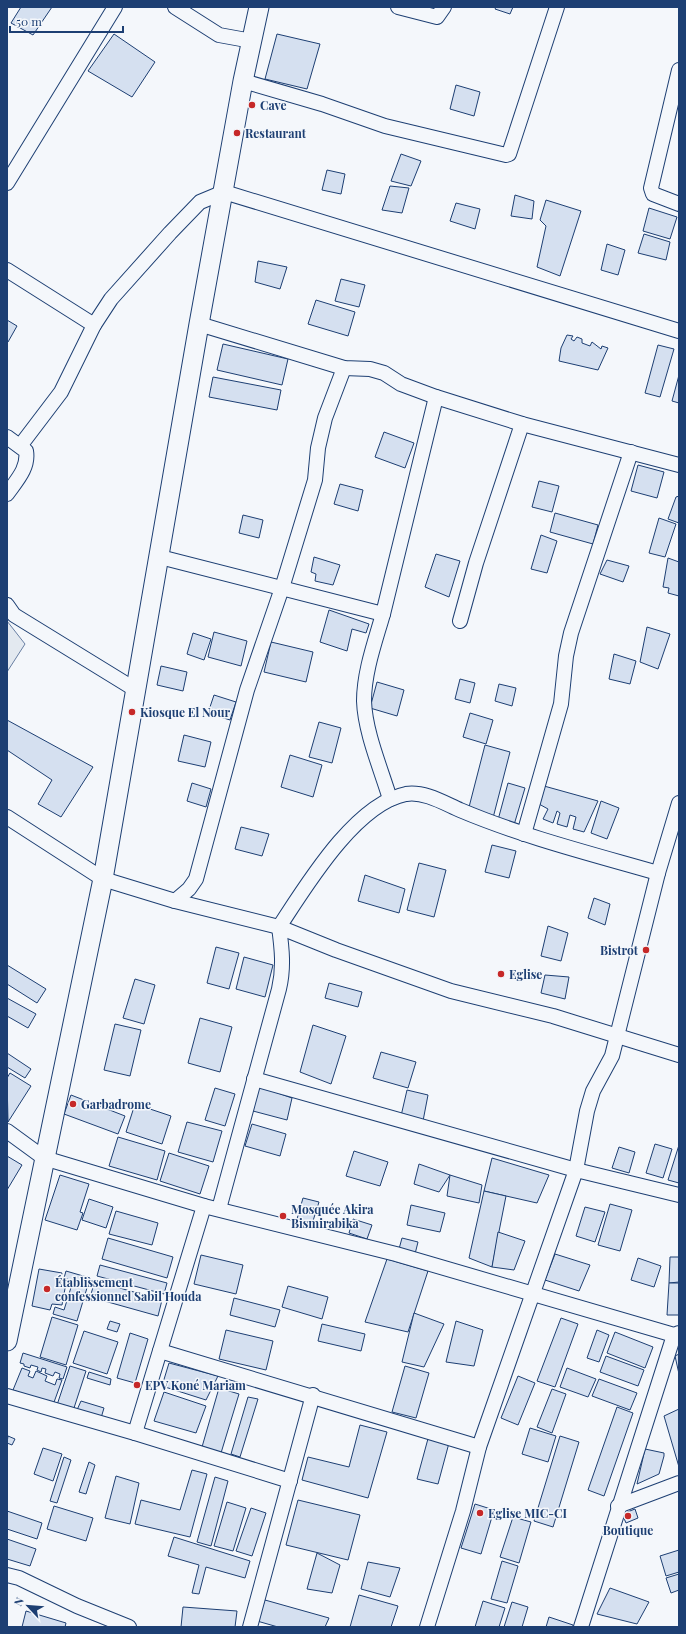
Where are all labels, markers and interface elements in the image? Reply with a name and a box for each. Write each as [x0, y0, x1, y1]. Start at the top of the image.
scale bar [10, 8, 123, 34]
text: 50 m [16, 13, 42, 29]
place label: Cave [260, 97, 287, 113]
marker: Cave [247, 100, 257, 110]
place label: Restaurant [245, 125, 307, 141]
marker: Restaurant [232, 128, 242, 138]
place label: Kiosque El Nour [140, 704, 230, 720]
marker: Kiosque El Nour [127, 707, 137, 717]
place label: Bistrot [600, 942, 639, 958]
marker: Bistrot [641, 945, 651, 955]
place label: Eglise [509, 966, 542, 982]
marker: Eglise [496, 969, 506, 979]
place label: Garbadrome [81, 1096, 151, 1112]
marker: Garbadrome [68, 1099, 78, 1109]
place label: Mosquée Akira Bismirabika [291, 1201, 374, 1231]
marker: Mosquée Akira Bismirabika [278, 1211, 288, 1221]
place label: Établissement confessionnel Sabil Houda [55, 1274, 202, 1304]
marker: Établissement confessionnel Sabil Houda [42, 1284, 52, 1294]
place label: EPV Koné Mariam [145, 1377, 246, 1393]
marker: EPV Koné Mariam [132, 1380, 142, 1390]
place label: Eglise MIC-CI [488, 1505, 567, 1521]
marker: Eglise MIC-CI [475, 1508, 485, 1518]
marker: Boutique [623, 1511, 633, 1521]
place label: Boutique [603, 1522, 653, 1538]
north arrow [8, 1586, 48, 1626]
text: N [10, 1594, 27, 1608]

